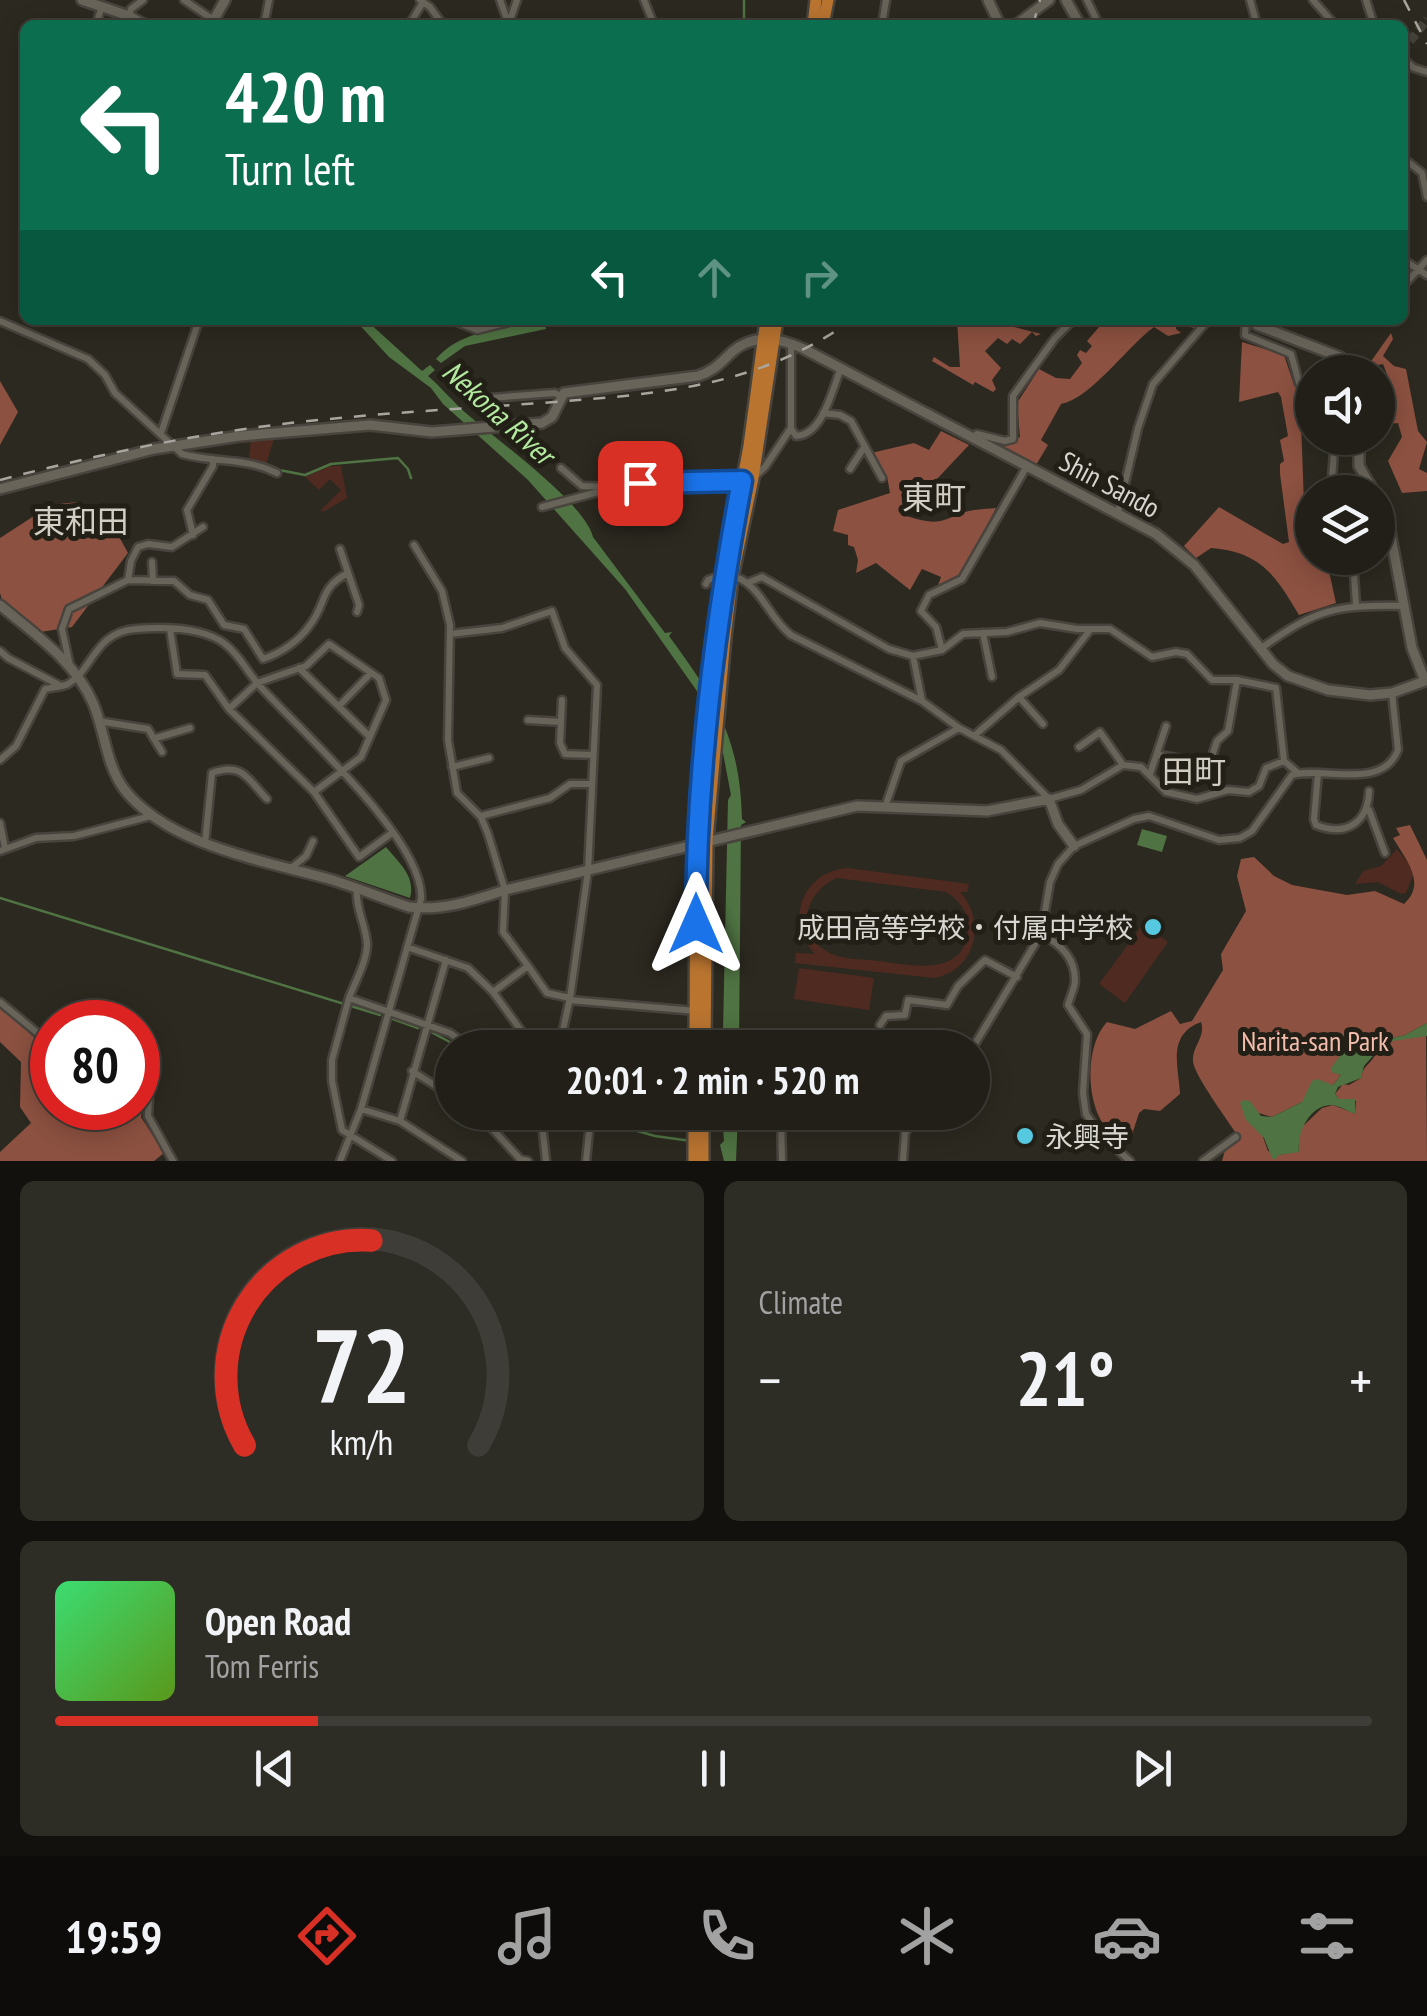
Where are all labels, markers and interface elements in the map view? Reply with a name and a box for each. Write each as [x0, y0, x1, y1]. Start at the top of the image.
text: 420 m [225, 51, 386, 141]
icon: left [60, 60, 190, 190]
text: Turn left [225, 139, 355, 197]
icon: left [582, 250, 637, 305]
icon: ahead [687, 250, 742, 305]
icon: right [792, 250, 847, 305]
water label: Nekona River [435, 351, 566, 475]
map controls [1295, 355, 1395, 575]
button: sound [1295, 355, 1395, 455]
pin [598, 441, 683, 526]
street label: Shin Sando [1053, 442, 1167, 526]
icon: arrive [613, 456, 668, 511]
button: layers [1295, 475, 1395, 575]
district label: 東町 [902, 476, 966, 518]
district label: 東和田 [33, 500, 129, 542]
district label: 田町 [1162, 750, 1226, 792]
position arrow [644, 872, 748, 976]
place label: 成田高等学校・付属中学校 [797, 909, 1133, 946]
marker: 成田高等学校・付属中学校 [1142, 916, 1164, 938]
speed limit sign: 80 [30, 1000, 160, 1130]
park label: Narita-san Park [1241, 1022, 1389, 1059]
text: 20:01 · 2 min · 520 m [566, 1055, 859, 1104]
place label: 永興寺 [1045, 1118, 1129, 1155]
marker: 永興寺 [1014, 1125, 1036, 1147]
text: Climate [759, 1281, 843, 1323]
text: 72 [312, 1297, 411, 1432]
text: 21° [1016, 1330, 1115, 1427]
text: − [759, 1344, 781, 1415]
text: + [1349, 1344, 1372, 1415]
text: km/h [330, 1419, 393, 1465]
text: Open Road [205, 1596, 351, 1645]
text: Tom Ferris [205, 1645, 319, 1687]
icon: previous [247, 1741, 302, 1796]
icon: pause [686, 1741, 741, 1796]
icon: next [1125, 1741, 1180, 1796]
icon: directions [292, 1901, 362, 1971]
icon: music [492, 1901, 562, 1971]
icon: phone [692, 1901, 762, 1971]
icon: climate [892, 1901, 962, 1971]
icon: car [1092, 1901, 1162, 1971]
icon: filters [1292, 1901, 1362, 1971]
text: 19:59 [65, 1907, 162, 1965]

